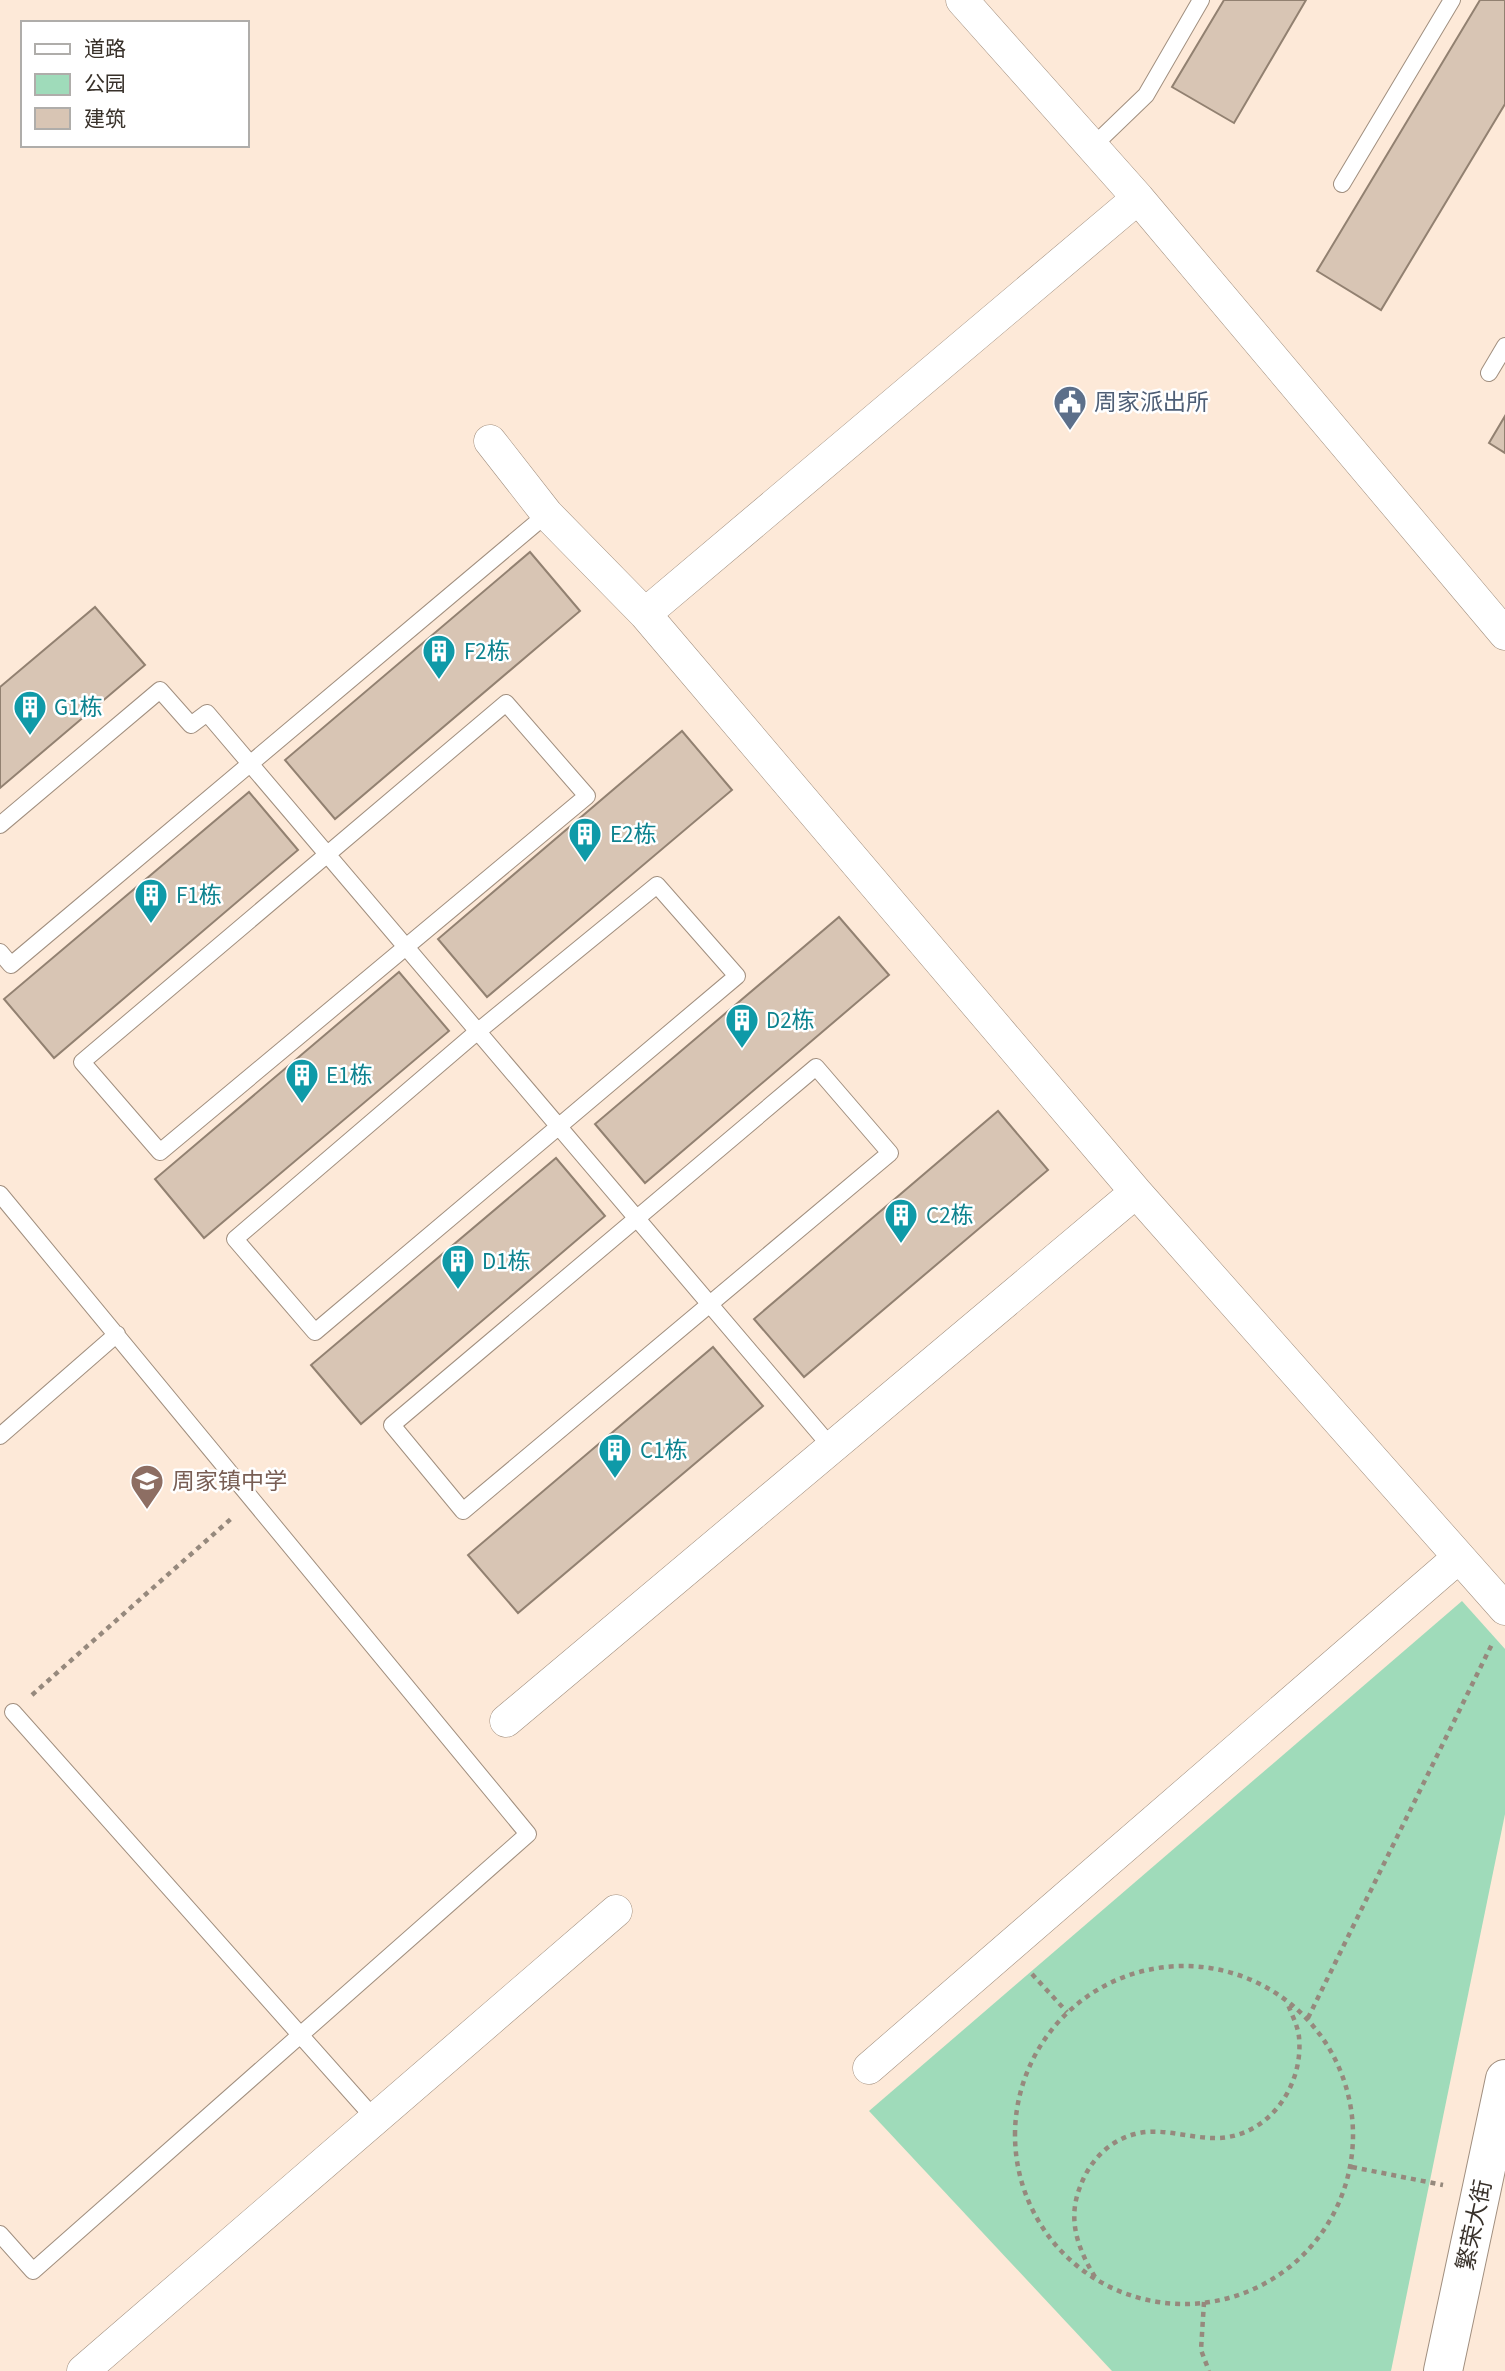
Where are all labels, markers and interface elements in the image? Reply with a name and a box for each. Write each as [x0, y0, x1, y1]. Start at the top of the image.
legend [21, 21, 248, 147]
text: 道路 [84, 34, 126, 64]
text: 公园 [84, 69, 126, 99]
text: 建筑 [84, 104, 126, 134]
public building icon: 周家派出所 [1051, 383, 1089, 432]
place label: 周家派出所 [1094, 386, 1209, 419]
building icon: F2栋 [420, 632, 458, 681]
place label: F2栋 [464, 635, 510, 668]
building icon: G1栋 [11, 688, 49, 737]
place label: G1栋 [54, 691, 103, 724]
building icon: E2栋 [566, 815, 604, 864]
place label: E2栋 [610, 818, 657, 851]
building icon: F1栋 [132, 876, 170, 925]
place label: F1栋 [176, 879, 222, 912]
building icon: D2栋 [723, 1001, 761, 1050]
place label: D2栋 [766, 1004, 815, 1037]
building icon: E1栋 [283, 1056, 321, 1105]
place label: E1栋 [326, 1059, 373, 1092]
building icon: C2栋 [882, 1196, 920, 1245]
place label: C2栋 [926, 1199, 974, 1232]
building icon: D1栋 [439, 1242, 477, 1291]
place label: D1栋 [482, 1245, 531, 1278]
building icon: C1栋 [596, 1431, 634, 1480]
place label: C1栋 [640, 1434, 688, 1467]
school or university icon: 周家镇中学 [128, 1462, 166, 1511]
place label: 周家镇中学 [172, 1465, 287, 1498]
street label: 繁荣大街 [1449, 2177, 1500, 2274]

